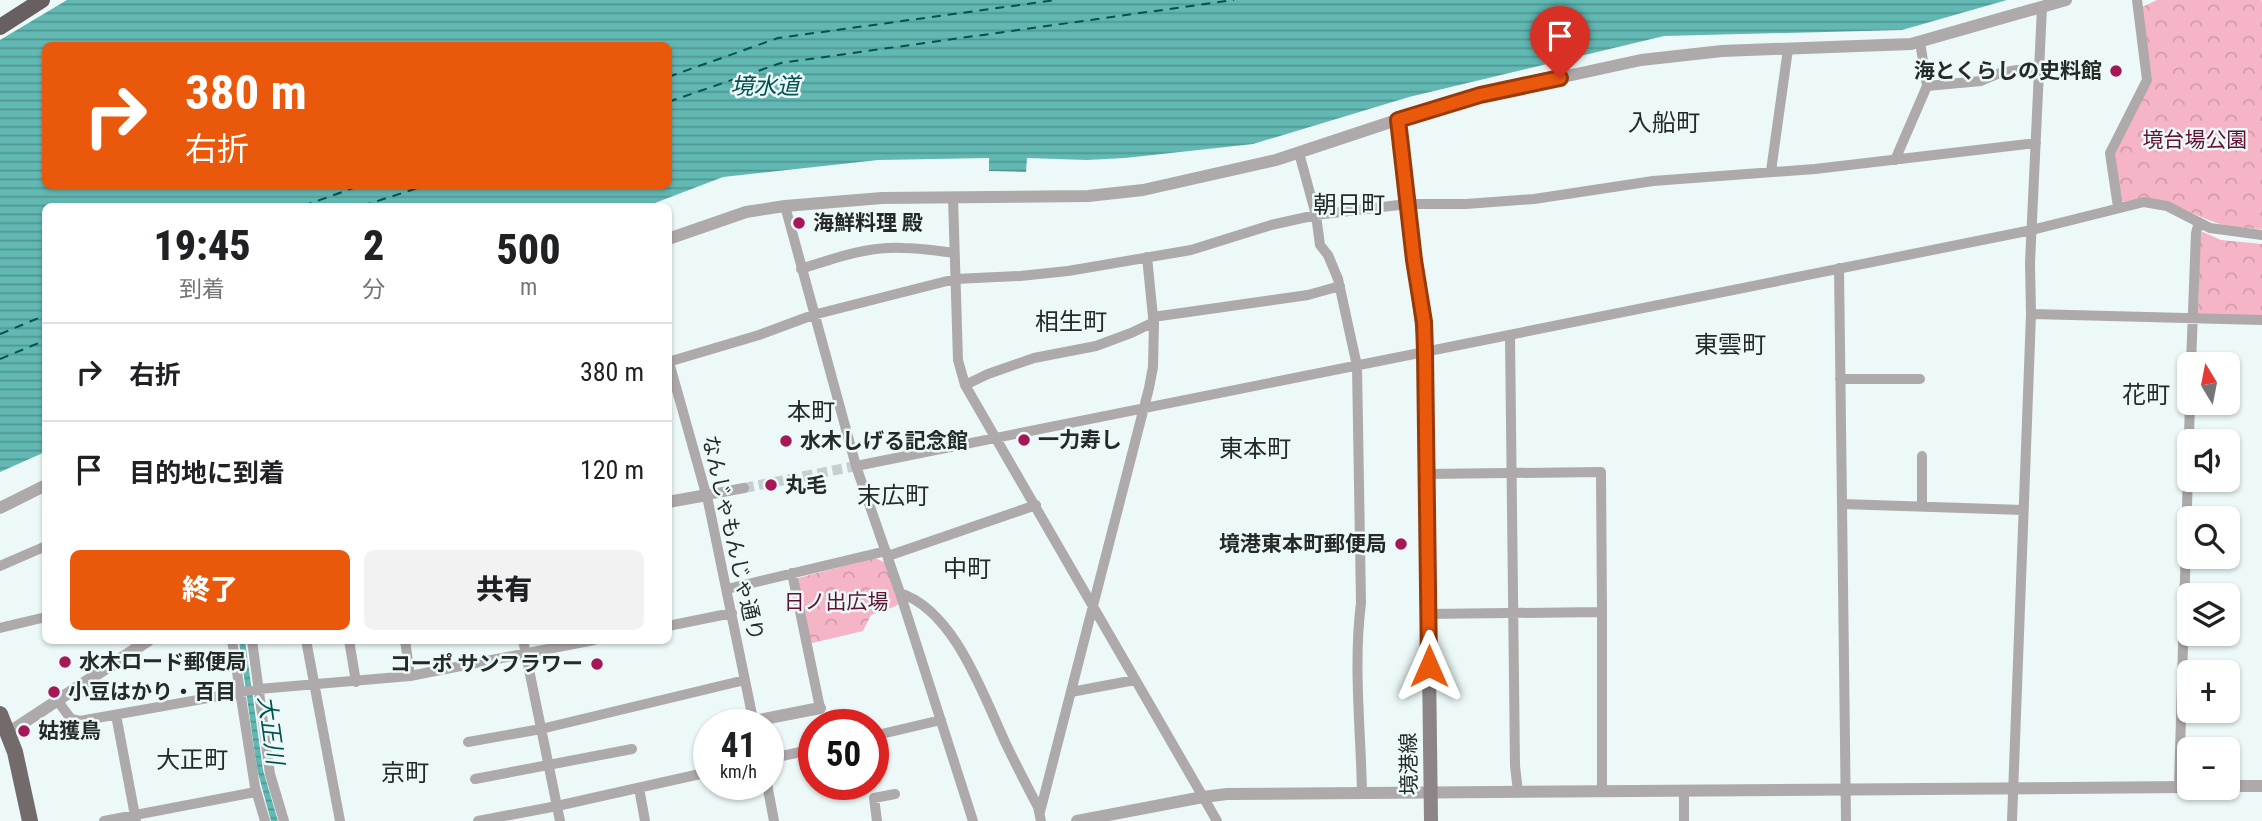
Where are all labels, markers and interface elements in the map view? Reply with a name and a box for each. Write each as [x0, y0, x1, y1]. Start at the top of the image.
pin [1530, 6, 1590, 78]
icon: arrive [1541, 17, 1579, 55]
place label: 海とくらしの史料館 [1914, 59, 2102, 83]
marker: 海とくらしの史料館 [2108, 63, 2124, 79]
text: 380 m [185, 64, 307, 121]
icon: right [70, 70, 161, 161]
water label: 境水道 [731, 73, 803, 100]
district label: 入船町 [1628, 109, 1700, 137]
park label: 境台場公園 [2143, 128, 2248, 152]
text: 右折 [185, 130, 249, 168]
district label: 朝日町 [1313, 191, 1385, 219]
place label: 海鮮料理 殿 [813, 211, 923, 235]
marker: 海鮮料理 殿 [791, 215, 807, 231]
text: 19:45 [153, 221, 251, 270]
text: 2 [363, 221, 384, 270]
text: 500 [497, 225, 561, 274]
text: m [520, 274, 537, 301]
text: 到着 [179, 276, 225, 303]
text: 分 [362, 276, 385, 303]
district label: 相生町 [1035, 308, 1107, 336]
district label: 東雲町 [1694, 331, 1766, 359]
north arrow [2177, 352, 2240, 415]
map controls [2177, 352, 2240, 800]
icon: right [70, 353, 108, 391]
text: 380 m [580, 357, 644, 387]
text: 右折 [129, 360, 181, 390]
district label: 花町 [2122, 381, 2170, 409]
district label: 本町 [787, 398, 835, 426]
place label: 一力寿し [1038, 428, 1122, 452]
place label: 水木しげる記念館 [800, 429, 968, 453]
button: sound [2177, 429, 2240, 492]
marker: 一力寿し [1016, 432, 1032, 448]
street label: なんじゃもんじゃ通り [698, 433, 768, 643]
marker: 水木しげる記念館 [778, 433, 794, 449]
district label: 東本町 [1219, 435, 1291, 463]
icon: arrive [70, 451, 108, 489]
text: 120 m [580, 455, 644, 485]
text: 目的地に到着 [129, 458, 285, 488]
place label: 丸毛 [785, 473, 827, 497]
marker: 丸毛 [763, 477, 779, 493]
district label: 末広町 [857, 482, 929, 510]
button: search [2177, 506, 2240, 569]
place label: 境港東本町郵便局 [1219, 532, 1387, 556]
marker: 境港東本町郵便局 [1393, 536, 1409, 552]
button: 終了 [70, 550, 350, 630]
button: 共有 [364, 550, 644, 630]
district label: 中町 [943, 555, 991, 583]
button: layers [2177, 583, 2240, 646]
park label: 日ノ出広場 [784, 590, 889, 614]
position arrow [1392, 629, 1466, 703]
place label: 水木ロード郵便局 [79, 650, 247, 674]
place label: コーポ サンフラワー [390, 652, 583, 676]
marker: 水木ロード郵便局 [57, 654, 73, 670]
marker: コーポ サンフラワー [589, 656, 605, 672]
button: + [2177, 660, 2240, 723]
place label: 小豆はかり・百目 [68, 680, 236, 704]
marker: 小豆はかり・百目 [46, 684, 62, 700]
water label: 大正川 [252, 694, 289, 769]
speed limit sign: 50 [798, 709, 889, 800]
place label: 姑獲鳥 [38, 719, 101, 743]
marker: 姑獲鳥 [16, 723, 32, 739]
text: 41 [721, 725, 756, 766]
street label: 境港線 [1396, 732, 1422, 796]
button: − [2177, 737, 2240, 800]
district label: 大正町 [156, 746, 228, 774]
district label: 京町 [381, 759, 429, 787]
text: km/h [720, 761, 757, 782]

